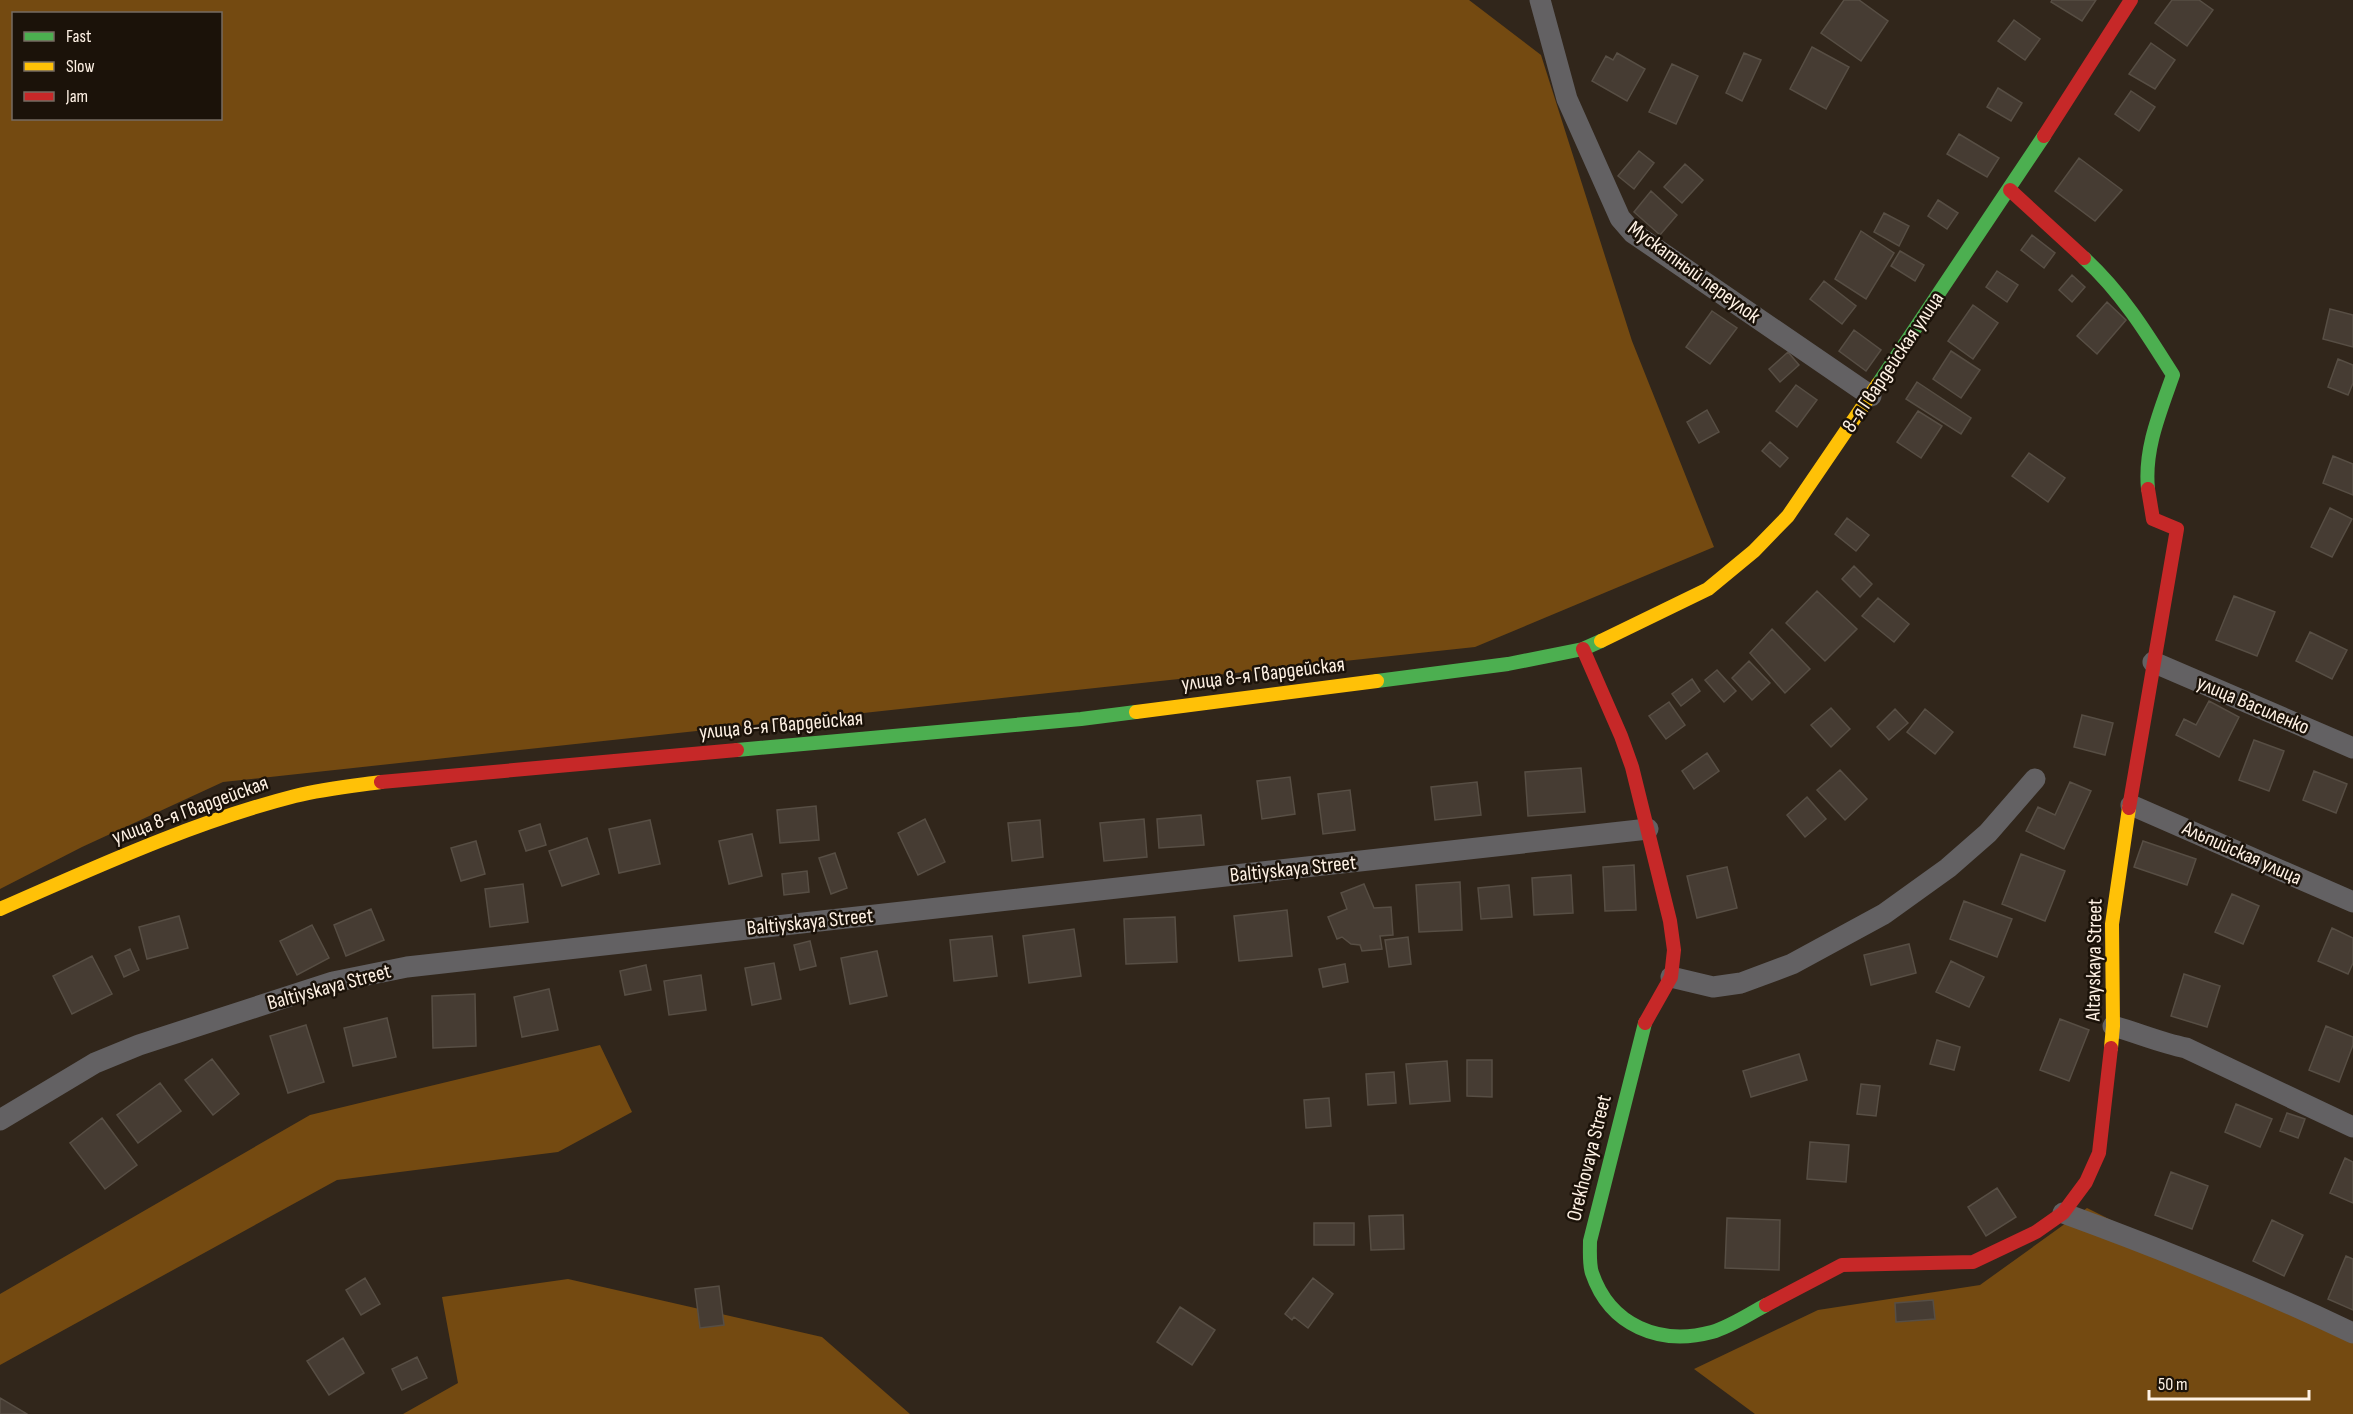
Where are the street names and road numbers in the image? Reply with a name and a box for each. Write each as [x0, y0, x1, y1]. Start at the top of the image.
street label: Мускатный переулок [1623, 216, 1765, 328]
street label: 8-я Гвардейская улица [1837, 287, 1949, 437]
street label: улица 8-я Гвардейская [1180, 652, 1346, 696]
street label: улица Василенко [2193, 670, 2313, 740]
street label: улица 8-я Гвардейская [698, 705, 864, 745]
street label: улица 8-я Гвардейская [108, 770, 272, 850]
street label: Альпийская улица [2178, 815, 2306, 890]
street label: Baltiyskaya Street [1229, 850, 1357, 888]
street label: Altayskaya Street [2080, 899, 2108, 1022]
street label: Baltiyskaya Street [746, 903, 874, 941]
street label: Baltiyskaya Street [265, 959, 393, 1015]
street label: Orekhovaya Street [1561, 1092, 1617, 1224]

